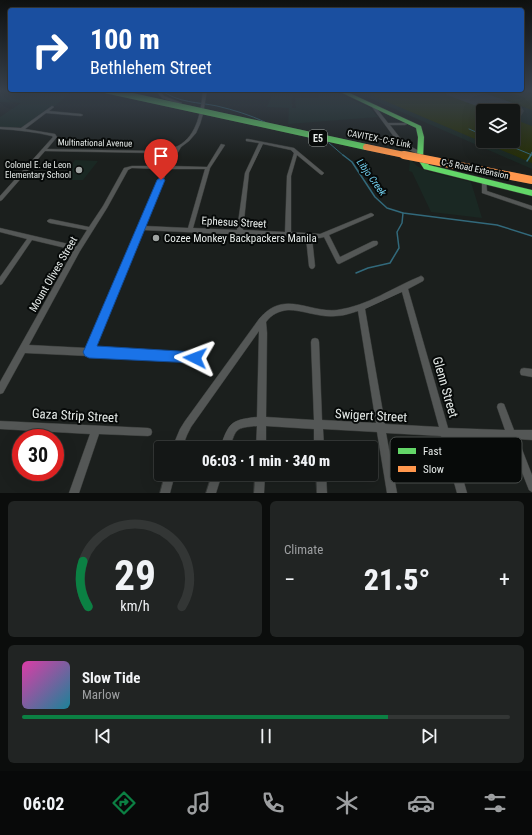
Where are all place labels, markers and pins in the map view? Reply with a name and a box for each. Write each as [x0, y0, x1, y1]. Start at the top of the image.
pin [144, 139, 178, 180]
place label: Colonel E. de Leon Elementary School [5, 160, 71, 180]
marker: Colonel E. de Leon Elementary School [74, 165, 84, 175]
place label: Cozee Monkey Backpackers Manila [164, 232, 317, 245]
marker: Cozee Monkey Backpackers Manila [151, 233, 161, 243]

